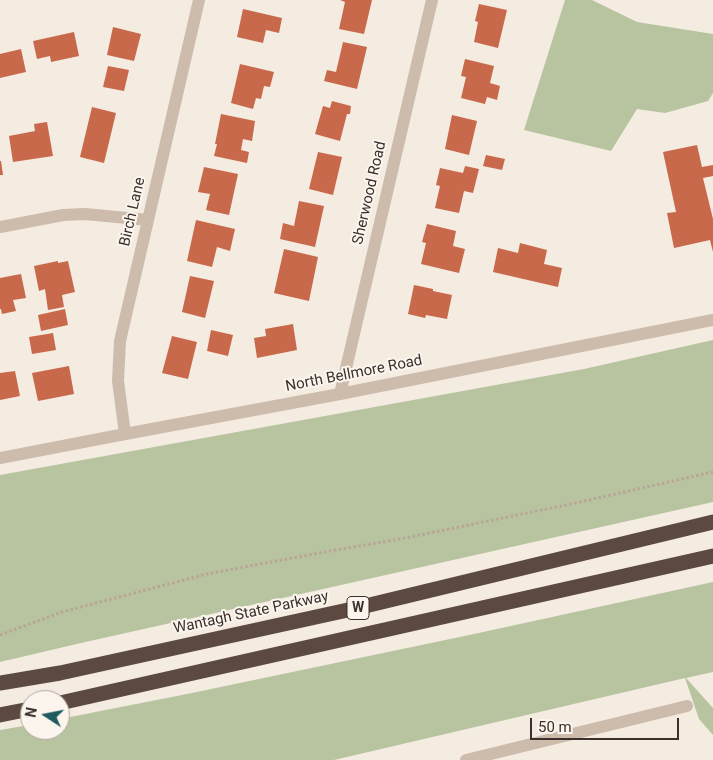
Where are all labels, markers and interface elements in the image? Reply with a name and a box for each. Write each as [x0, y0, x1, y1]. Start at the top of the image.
street label: Sherwood Road [349, 140, 391, 246]
street label: Birch Lane [116, 176, 150, 248]
street label: North Bellmore Road [284, 352, 424, 396]
street label: Wantagh State Parkway [172, 588, 330, 638]
road number: W [347, 596, 369, 620]
north arrow [20, 690, 70, 740]
text: N [22, 706, 40, 719]
scale bar [533, 708, 682, 740]
text: 50 m [538, 718, 572, 736]

